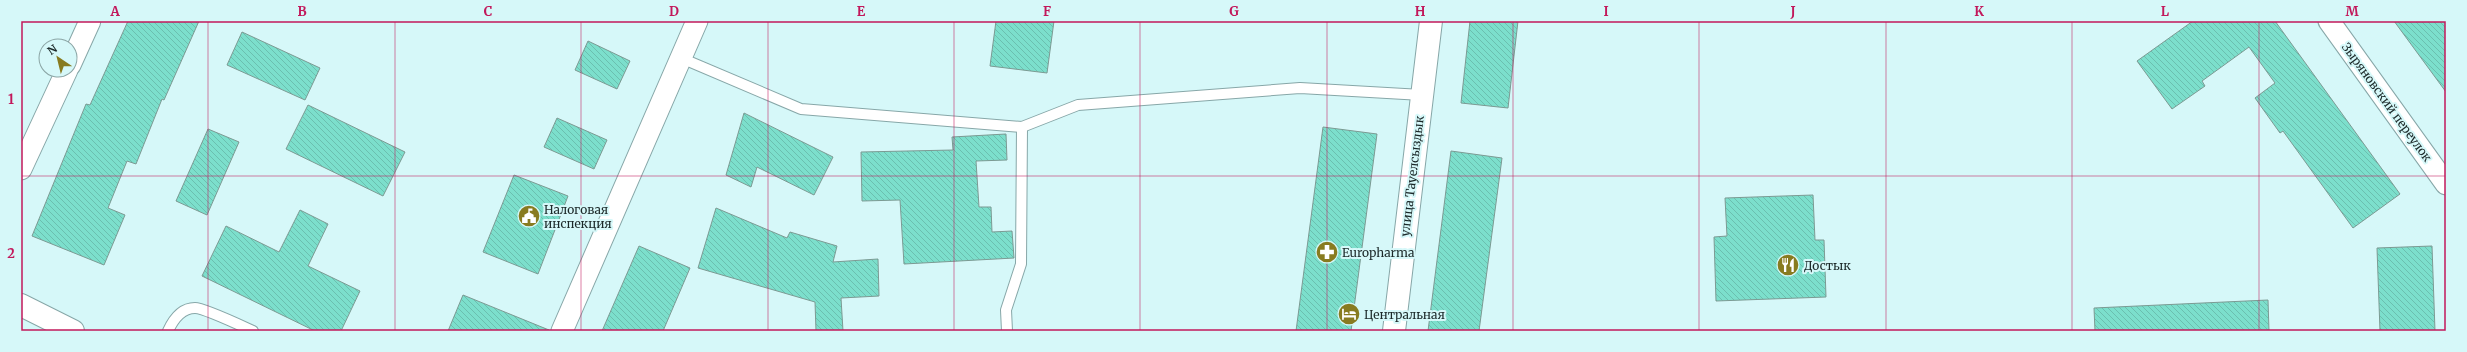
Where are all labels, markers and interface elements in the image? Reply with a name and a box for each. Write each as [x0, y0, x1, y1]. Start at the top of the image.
text: A [109, 3, 120, 20]
text: B [297, 3, 307, 20]
text: C [484, 3, 493, 20]
text: D [669, 3, 679, 20]
text: E [857, 3, 866, 20]
text: F [1043, 3, 1051, 20]
text: G [1229, 3, 1239, 20]
text: H [1415, 3, 1426, 20]
text: I [1603, 3, 1609, 20]
text: J [1789, 3, 1796, 20]
text: K [1974, 3, 1984, 20]
text: L [2161, 3, 2170, 20]
text: M [2345, 3, 2359, 20]
north arrow [38, 38, 78, 78]
street label: Зыряновский переулок [2339, 40, 2435, 165]
text: N [45, 41, 60, 58]
text: 1 [8, 91, 14, 108]
street label: улица Тауелсыздык [1397, 114, 1427, 237]
place label: Налоговая инспекция [544, 202, 612, 231]
public building icon: Налоговая инспекция [516, 203, 542, 229]
pharmacy icon: Europharma [1314, 239, 1340, 265]
text: 2 [7, 245, 15, 262]
place label: Europharma [1342, 245, 1415, 260]
restaurant icon: Достык [1775, 252, 1801, 278]
place label: Достык [1804, 258, 1851, 273]
hotel icon: Центральная [1336, 301, 1362, 327]
place label: Центральная [1364, 307, 1445, 322]

